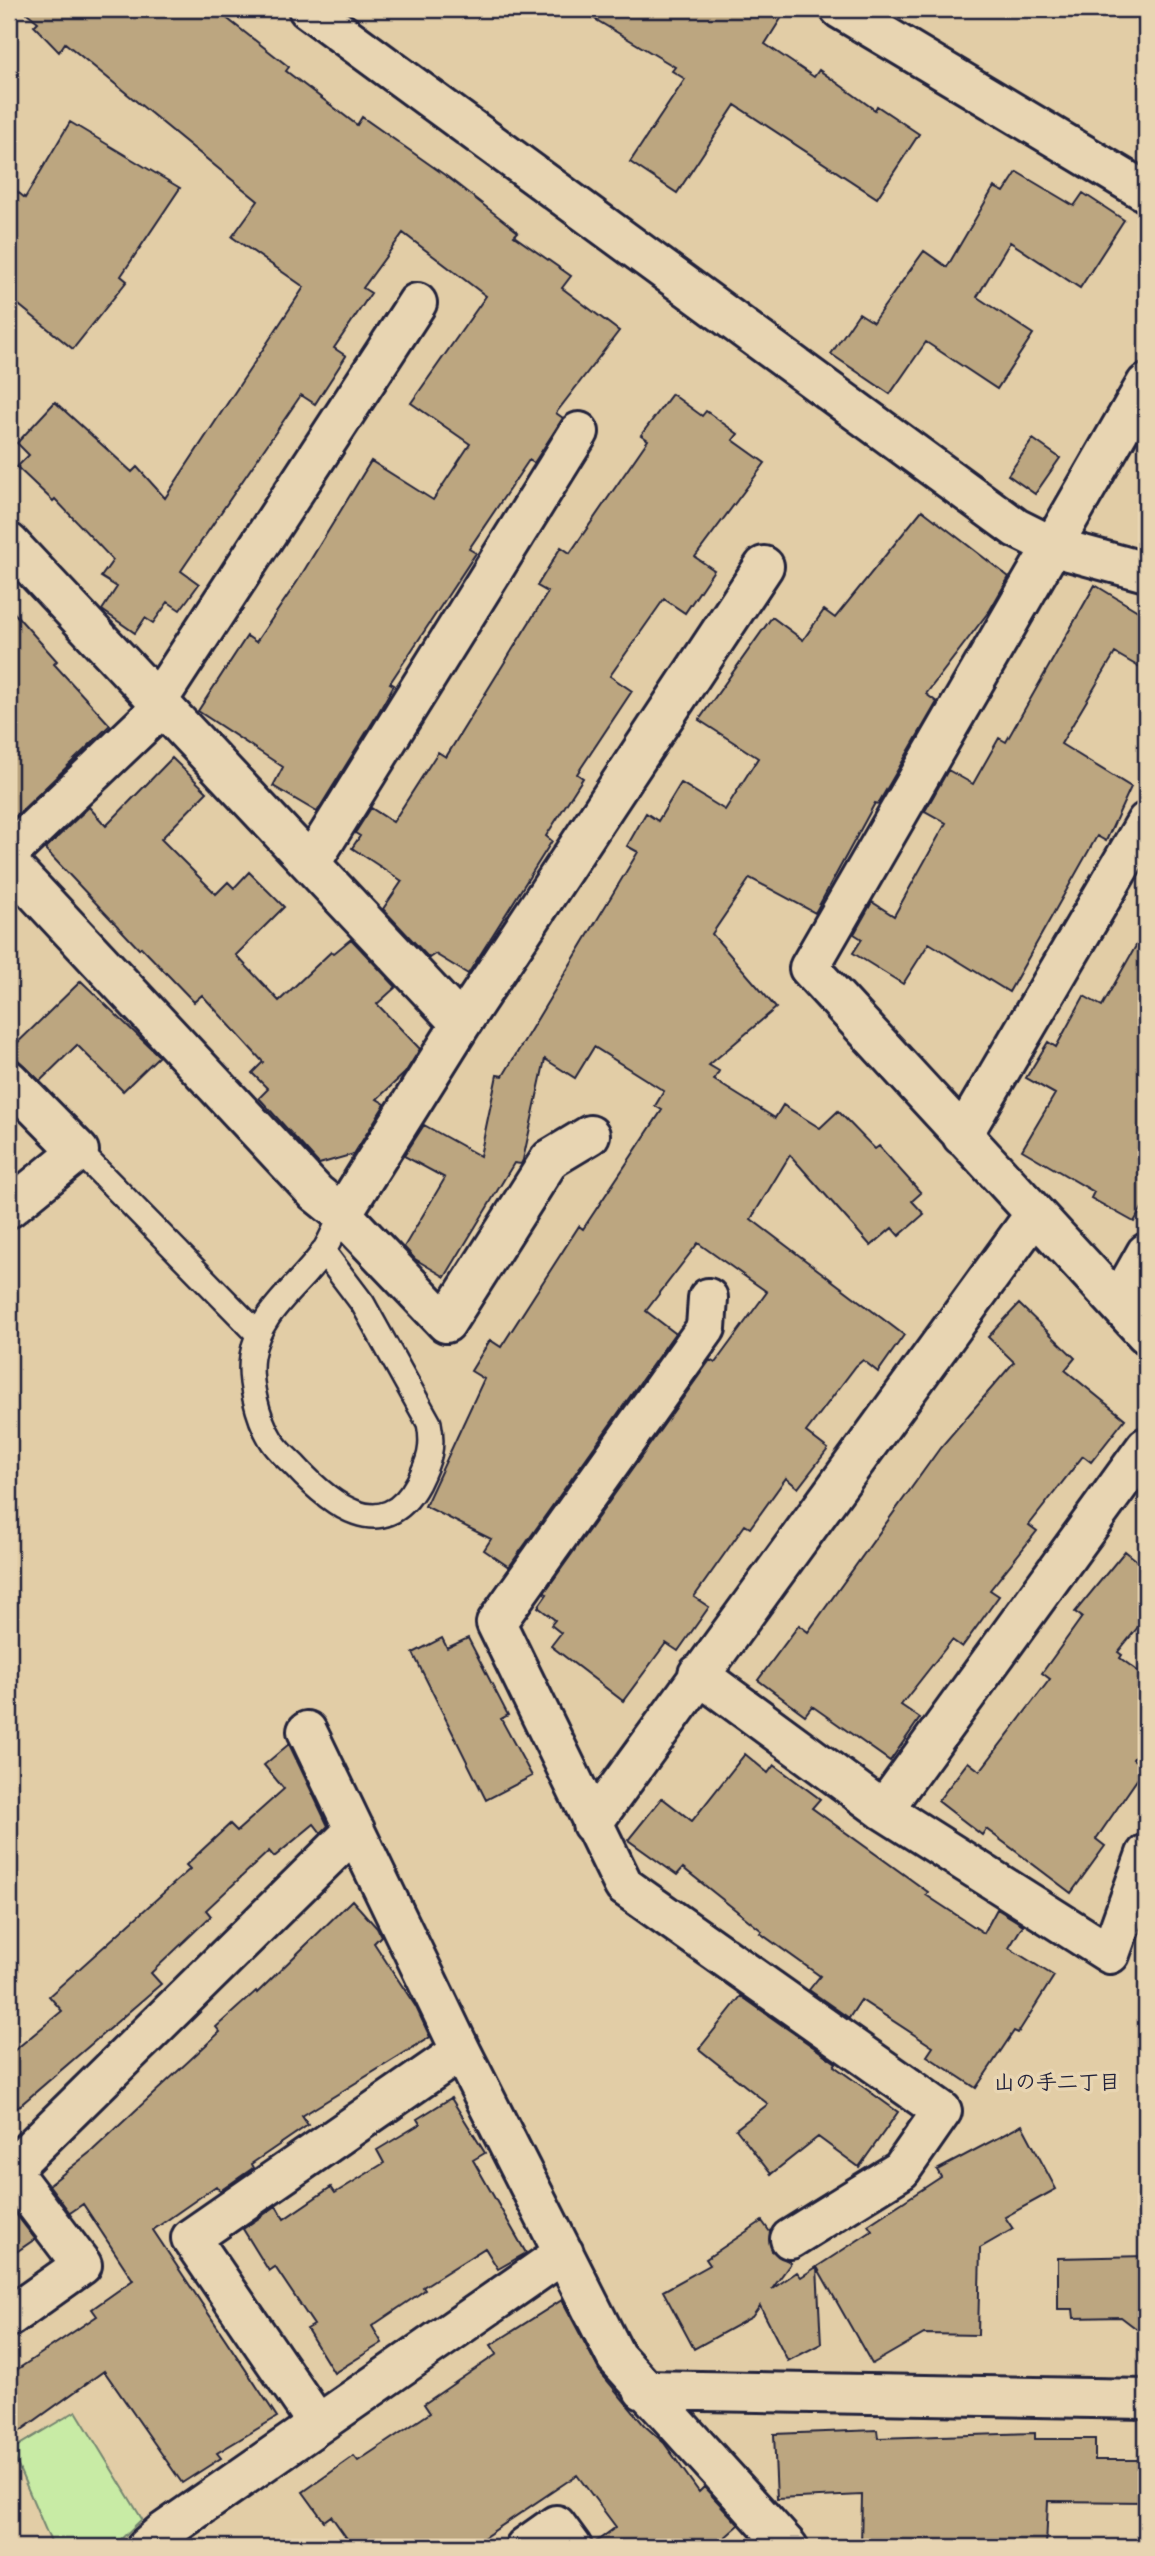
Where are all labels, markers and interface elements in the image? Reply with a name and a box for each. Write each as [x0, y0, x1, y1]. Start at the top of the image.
district label: 山の手二丁目 [994, 2068, 1120, 2096]

